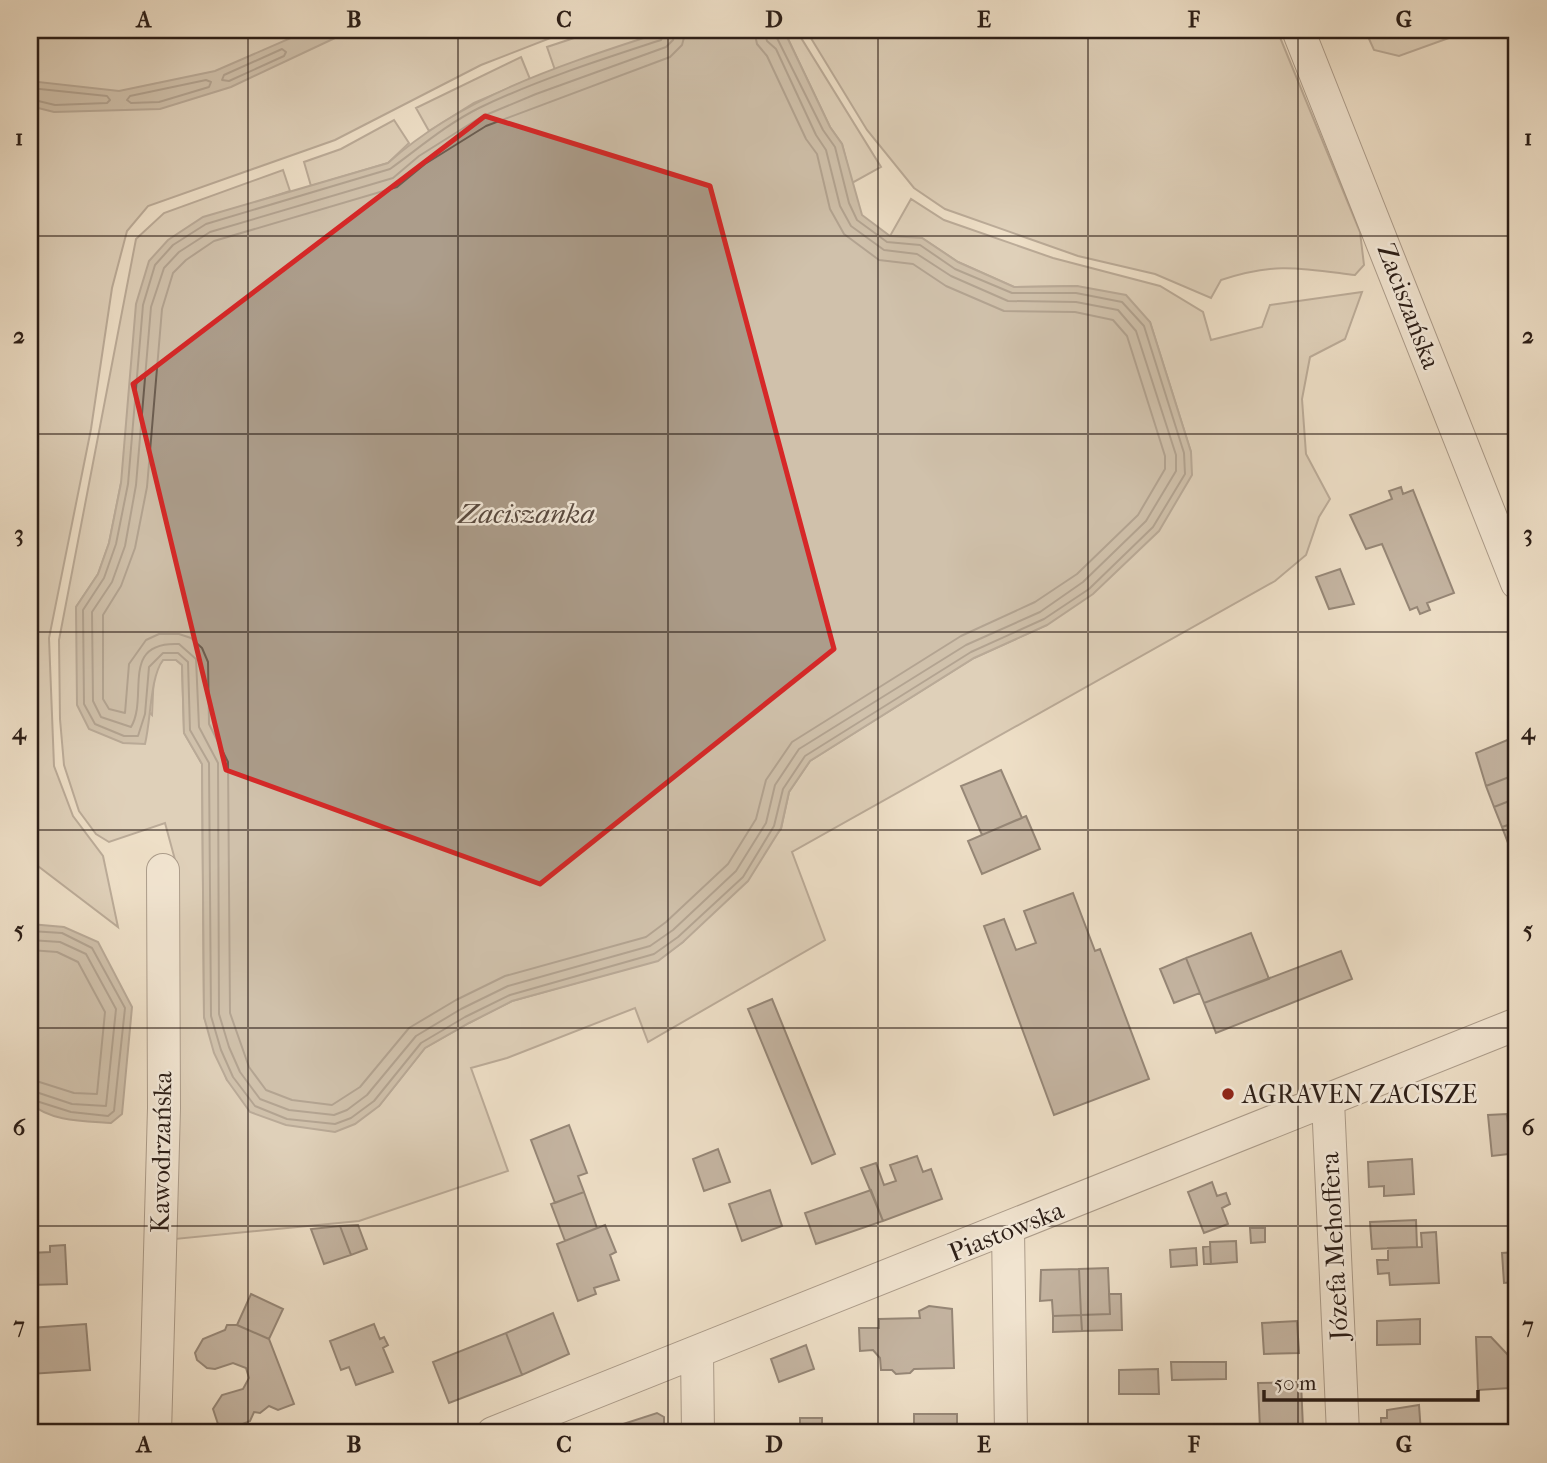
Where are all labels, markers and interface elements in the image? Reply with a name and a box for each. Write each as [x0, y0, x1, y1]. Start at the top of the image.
text: A [135, 6, 153, 33]
text: B [347, 6, 362, 33]
text: C [556, 6, 572, 33]
text: D [765, 6, 783, 33]
text: E [977, 6, 991, 33]
text: F [1187, 6, 1201, 33]
text: G [1396, 6, 1412, 33]
text: 1 [15, 124, 23, 151]
text: 1 [1524, 124, 1532, 151]
street label: Zaciszańska [1370, 239, 1447, 374]
text: 2 [13, 322, 25, 349]
text: 2 [1522, 322, 1534, 349]
water label: Zaciszanka [457, 497, 595, 530]
text: 3 [14, 520, 24, 547]
text: 3 [1523, 520, 1533, 547]
text: 4 [11, 718, 27, 745]
text: 4 [1520, 718, 1536, 745]
text: 5 [14, 916, 24, 943]
text: 5 [1523, 916, 1533, 943]
street label: Kawodrzańska [145, 1070, 178, 1233]
place label: AGRAVEN ZACISZE [1241, 1079, 1477, 1110]
marker: AGRAVEN ZACISZE [1220, 1086, 1236, 1102]
text: 6 [13, 1114, 26, 1141]
text: 6 [1522, 1114, 1535, 1141]
street label: Józefa Mehoffera [1314, 1150, 1355, 1343]
street label: Piastowska [944, 1194, 1069, 1269]
text: 7 [12, 1312, 25, 1339]
text: 7 [1521, 1312, 1534, 1339]
scale bar [1264, 1358, 1477, 1402]
text: 50 m [1274, 1371, 1317, 1395]
text: A [135, 1431, 153, 1458]
text: B [347, 1431, 362, 1458]
text: C [556, 1431, 572, 1458]
text: D [765, 1431, 783, 1458]
text: E [977, 1431, 991, 1458]
text: F [1187, 1431, 1201, 1458]
text: G [1396, 1431, 1412, 1458]

